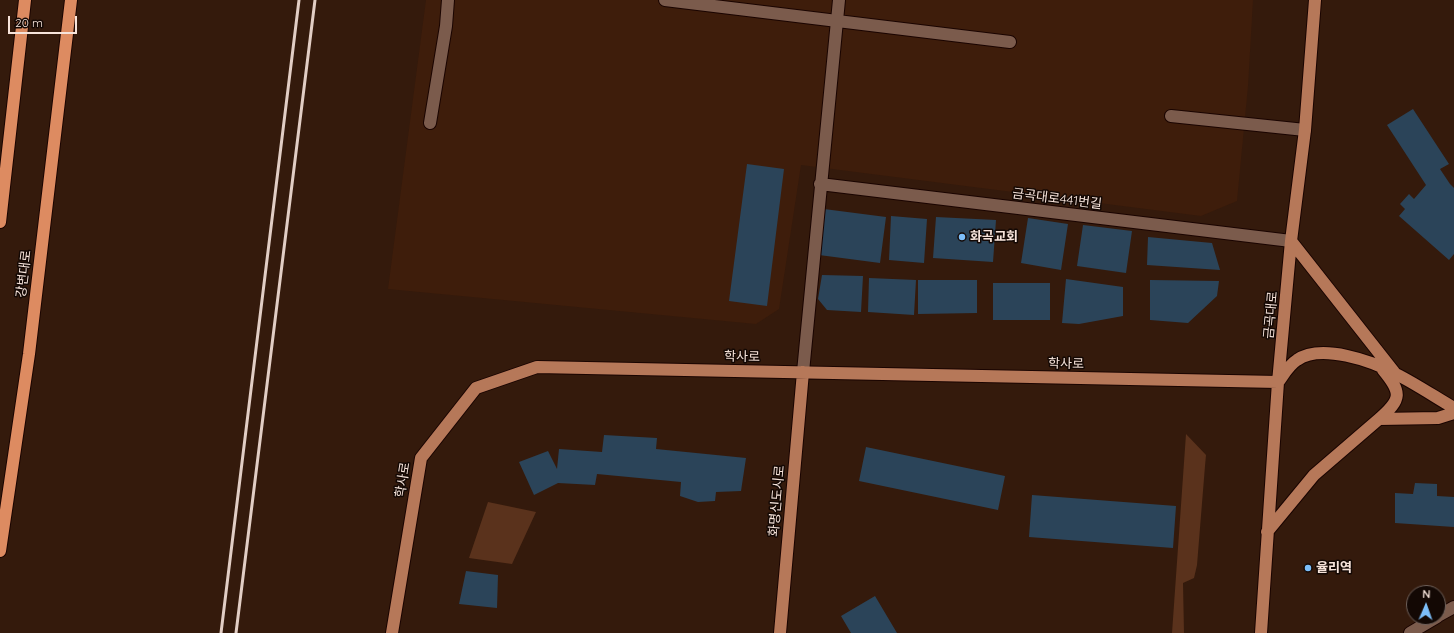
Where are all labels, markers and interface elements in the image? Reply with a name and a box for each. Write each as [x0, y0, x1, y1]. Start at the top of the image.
scale bar [10, 8, 79, 34]
text: 20 m [15, 15, 43, 30]
street label: 금곡대로441번길 [1011, 186, 1103, 212]
place label: 화곡교회 [970, 229, 1018, 245]
marker: 화곡교회 [957, 232, 967, 242]
street label: 강변대로 [13, 249, 35, 299]
street label: 금곡대로 [1261, 290, 1281, 340]
street label: 학사로 [724, 349, 760, 365]
street label: 학사로 [1048, 356, 1084, 372]
street label: 학사로 [392, 461, 414, 499]
street label: 화명신도시로 [766, 465, 788, 537]
place label: 율리역 [1316, 560, 1352, 576]
marker: 율리역 [1303, 563, 1313, 573]
north arrow [1406, 585, 1446, 625]
text: N [1422, 587, 1431, 601]

